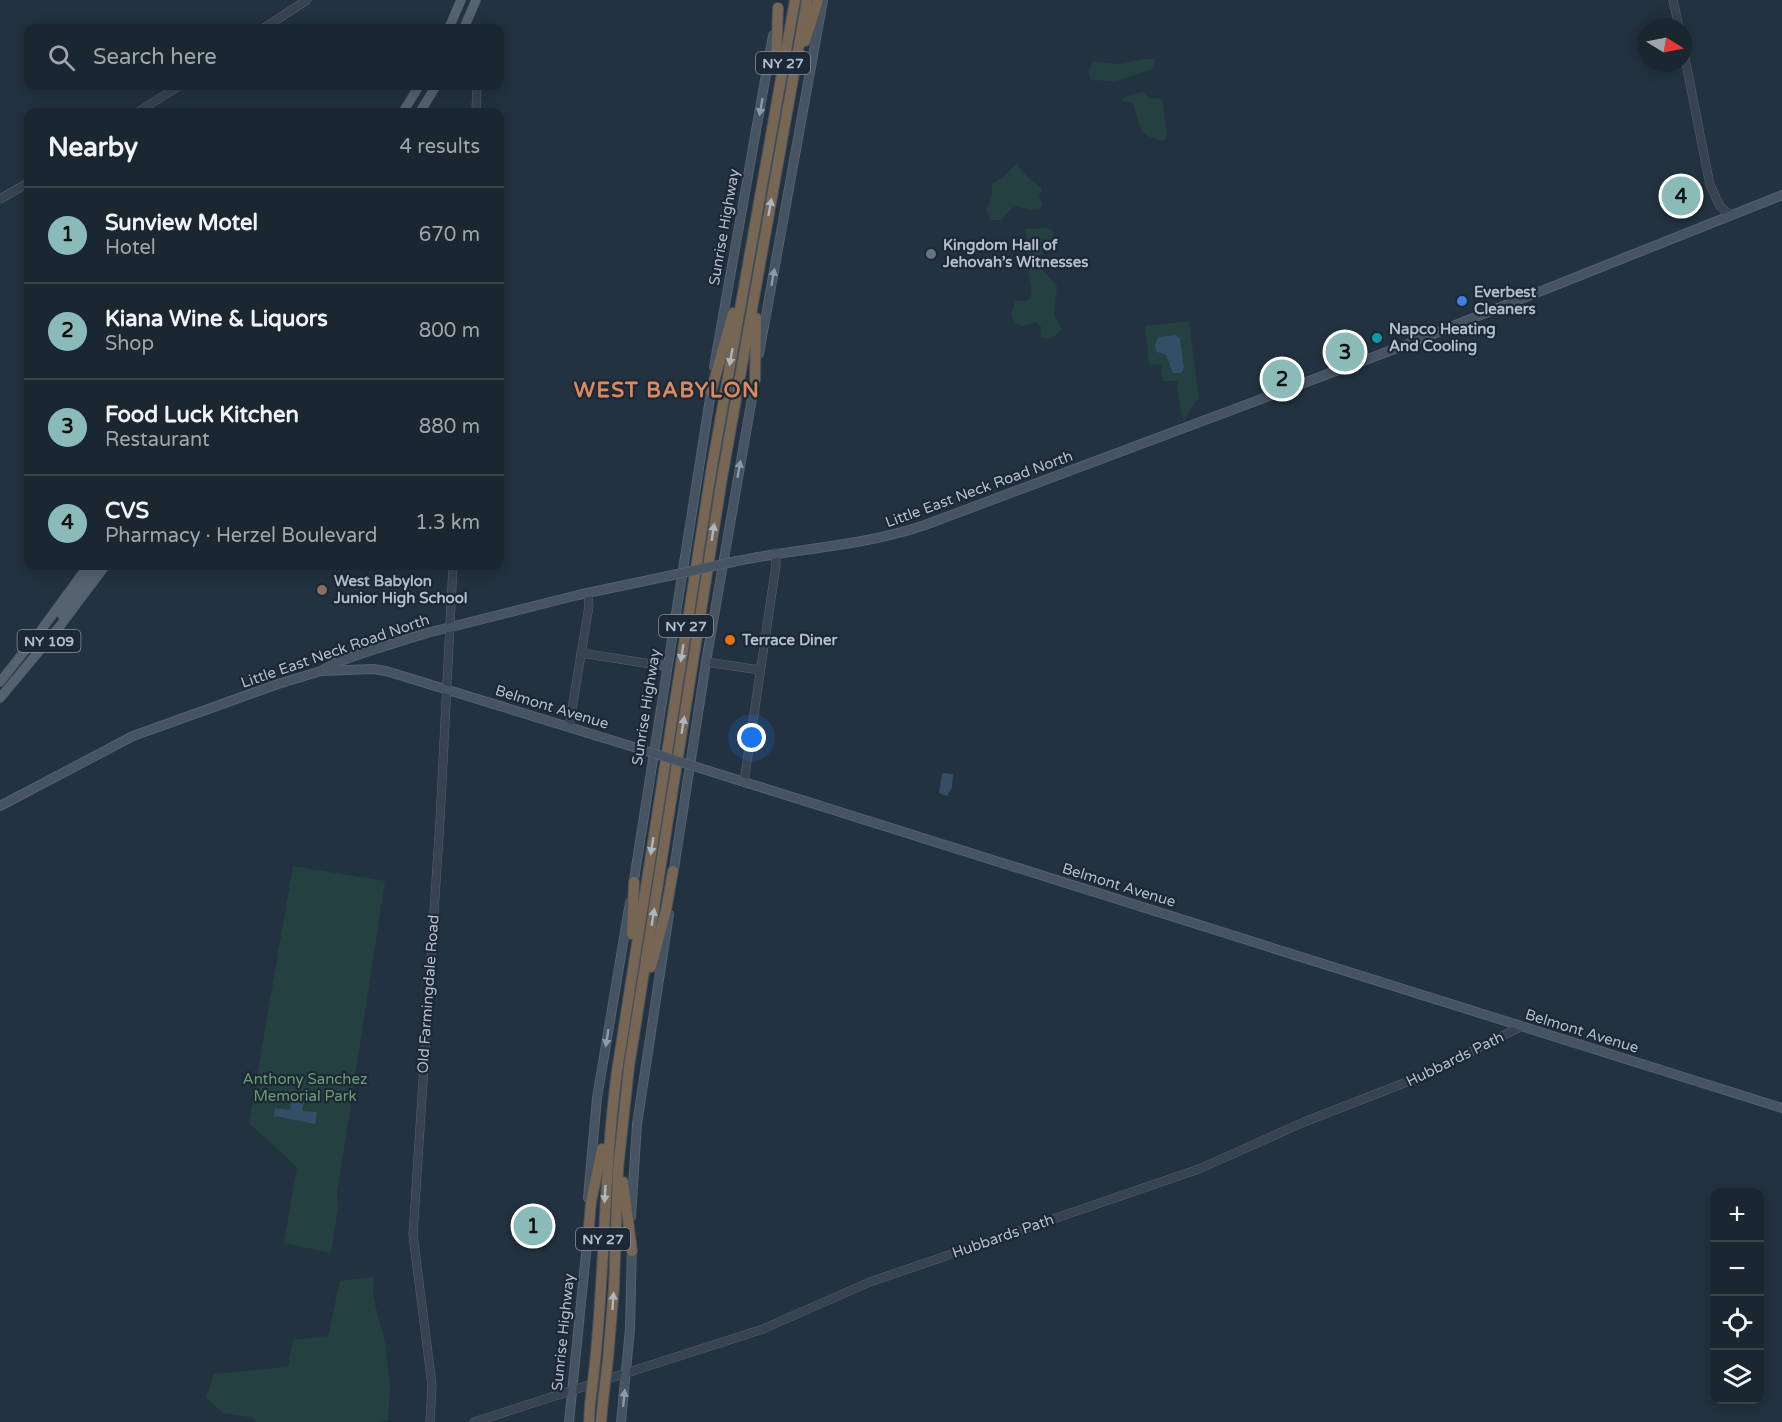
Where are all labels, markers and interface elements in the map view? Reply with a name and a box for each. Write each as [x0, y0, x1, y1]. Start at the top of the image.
north arrow [1638, 18, 1692, 72]
search box [24, 24, 504, 90]
icon: search [45, 41, 78, 74]
text: Search here [93, 44, 217, 70]
road number: NY 27 [756, 52, 810, 74]
one-way arrow [756, 97, 765, 116]
text: Nearby [48, 132, 138, 163]
text: 4 results [400, 135, 480, 159]
street label: Sunrise Highway [705, 167, 743, 287]
pin: 4 [1662, 174, 1700, 218]
one-way arrow [766, 197, 775, 216]
text: Sunview Motel [105, 210, 258, 236]
text: 1 [61, 223, 74, 247]
text: 670 m [419, 223, 480, 247]
text: Hotel [105, 236, 156, 260]
place label: Kingdom Hall of Jehovah’s Witnesses [942, 236, 1088, 271]
marker: Kingdom Hall of Jehovah’s Witnesses [924, 247, 938, 261]
one-way arrow [769, 268, 778, 287]
place label: Everbest Cleaners [1474, 283, 1537, 318]
marker: Everbest Cleaners [1455, 294, 1469, 308]
text: Kiana Wine & Liquors [105, 306, 328, 332]
text: 2 [61, 319, 74, 343]
text: 800 m [419, 319, 480, 343]
place label: Napco Heating And Cooling [1389, 320, 1496, 356]
pin: 3 [1326, 330, 1364, 374]
marker: Napco Heating And Cooling [1370, 331, 1384, 345]
text: Shop [105, 332, 154, 356]
one-way arrow [727, 348, 736, 367]
pin: 2 [1262, 356, 1302, 401]
district label: WEST BABYLON [574, 378, 760, 403]
text: Food Luck Kitchen [105, 402, 299, 428]
text: 3 [61, 415, 74, 439]
text: 880 m [419, 415, 480, 439]
text: Restaurant [105, 428, 210, 452]
street label: Little East Neck Road North [883, 447, 1075, 531]
one-way arrow [735, 460, 744, 479]
text: CVS [105, 498, 149, 524]
text: 4 [61, 511, 74, 535]
text: 1.3 km [415, 511, 480, 535]
one-way arrow [709, 522, 718, 541]
text: Pharmacy · Herzel Boulevard [105, 524, 377, 548]
place label: West Babylon Junior High School [333, 572, 468, 608]
marker: West Babylon Junior High School [315, 583, 329, 597]
street label: Little East Neck Road North [238, 610, 432, 692]
road number: NY 27 [659, 615, 713, 637]
road number: NY 109 [17, 630, 80, 652]
place label: Terrace Diner [741, 631, 837, 649]
marker: Terrace Diner [723, 633, 737, 647]
one-way arrow [678, 644, 687, 663]
street label: Sunrise Highway [628, 647, 664, 767]
street label: Belmont Avenue [493, 681, 611, 733]
one-way arrow [679, 715, 688, 734]
your location [737, 723, 766, 752]
one-way arrow [647, 837, 656, 856]
street label: Belmont Avenue [1060, 859, 1178, 911]
one-way arrow [649, 908, 658, 927]
street label: Old Farmingdale Road [413, 914, 443, 1074]
street label: Belmont Avenue [1523, 1005, 1641, 1057]
street label: Hubbards Path [1403, 1028, 1507, 1090]
one-way arrow [602, 1029, 611, 1048]
park label: Anthony Sanchez Memorial Park [243, 1070, 367, 1105]
one-way arrow [600, 1184, 609, 1203]
map controls [1710, 1188, 1764, 1404]
button: + [1710, 1188, 1764, 1242]
pin: 1 [514, 1204, 552, 1248]
street label: Hubbards Path [950, 1210, 1056, 1262]
road number: NY 27 [576, 1228, 630, 1250]
button: − [1710, 1242, 1764, 1296]
street label: Sunrise Highway [548, 1272, 578, 1392]
one-way arrow [608, 1292, 617, 1311]
button: locate [1710, 1296, 1764, 1350]
button: layers [1710, 1350, 1764, 1404]
one-way arrow [619, 1389, 628, 1408]

